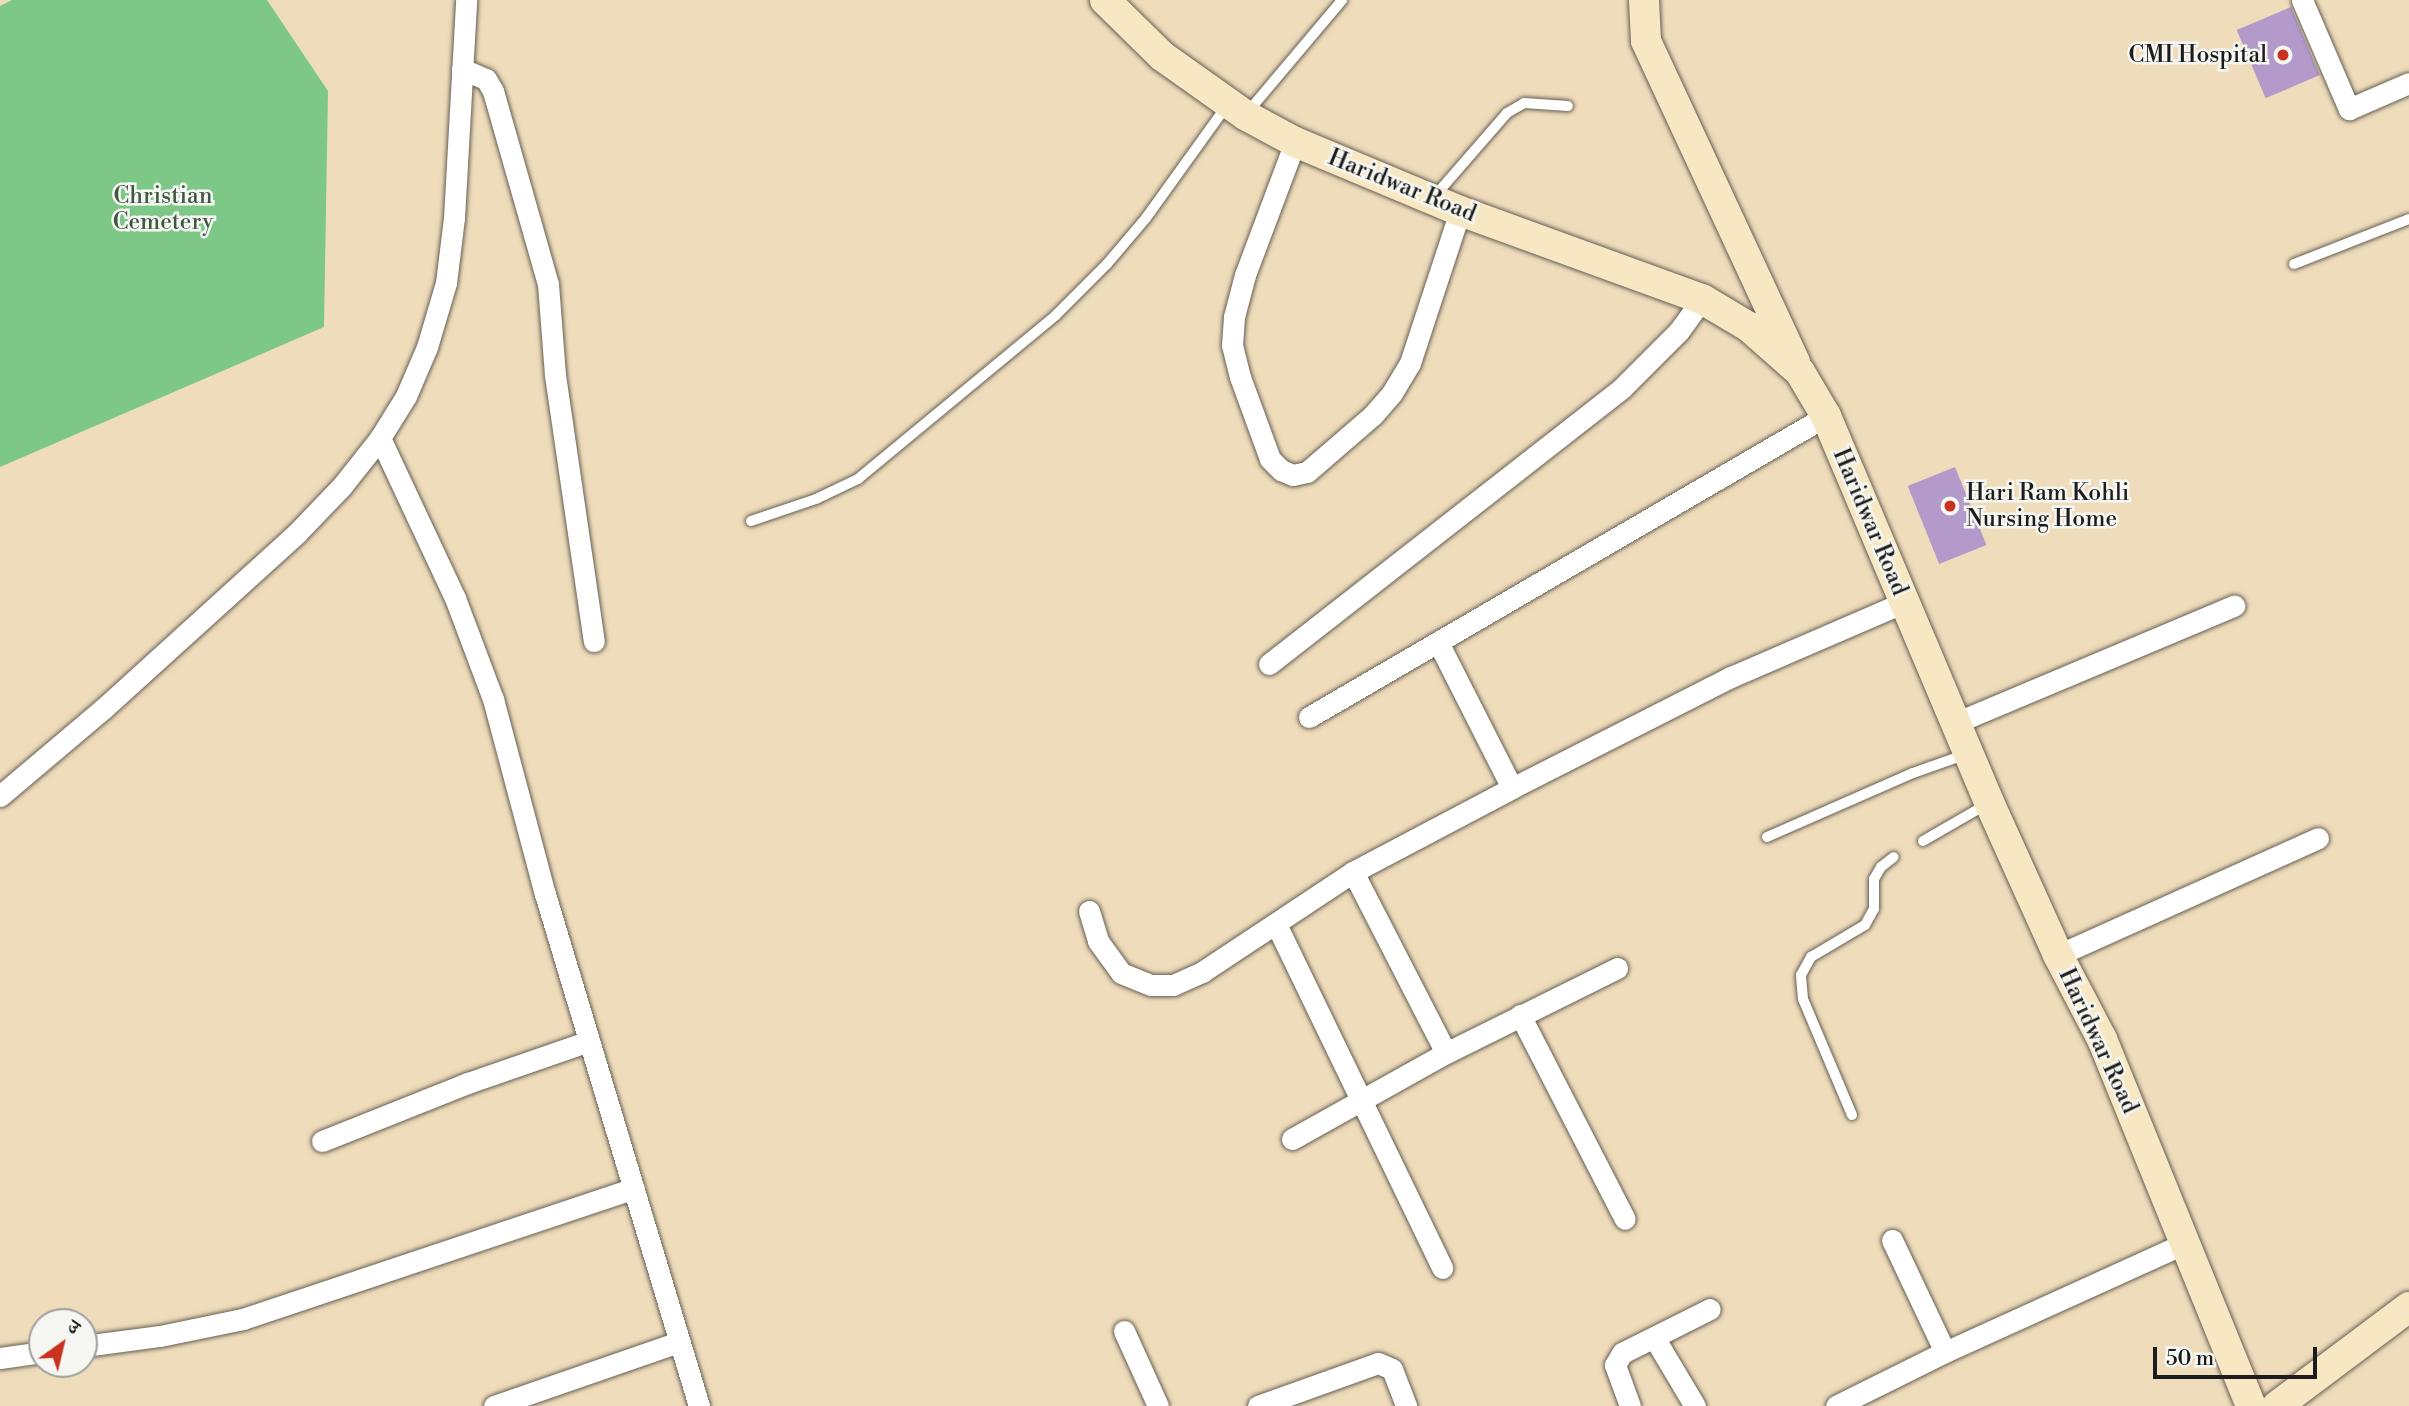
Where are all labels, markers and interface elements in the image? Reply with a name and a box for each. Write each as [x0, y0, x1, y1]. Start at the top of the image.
place label: CMI Hospital [2128, 41, 2267, 69]
marker: CMI Hospital [2273, 45, 2293, 65]
street label: Haridwar Road [1324, 144, 1480, 228]
park label: Christian Cemetery [113, 182, 213, 236]
street label: Haridwar Road [1827, 444, 1913, 600]
place label: Hari Ram Kohli Nursing Home [1966, 479, 2129, 533]
marker: Hari Ram Kohli Nursing Home [1940, 496, 1960, 516]
street label: Haridwar Road [2052, 964, 2144, 1118]
north arrow [28, 1308, 98, 1378]
text: उ [63, 1315, 84, 1340]
scale bar [2157, 1332, 2322, 1376]
text: 50 m [2166, 1346, 2214, 1372]

